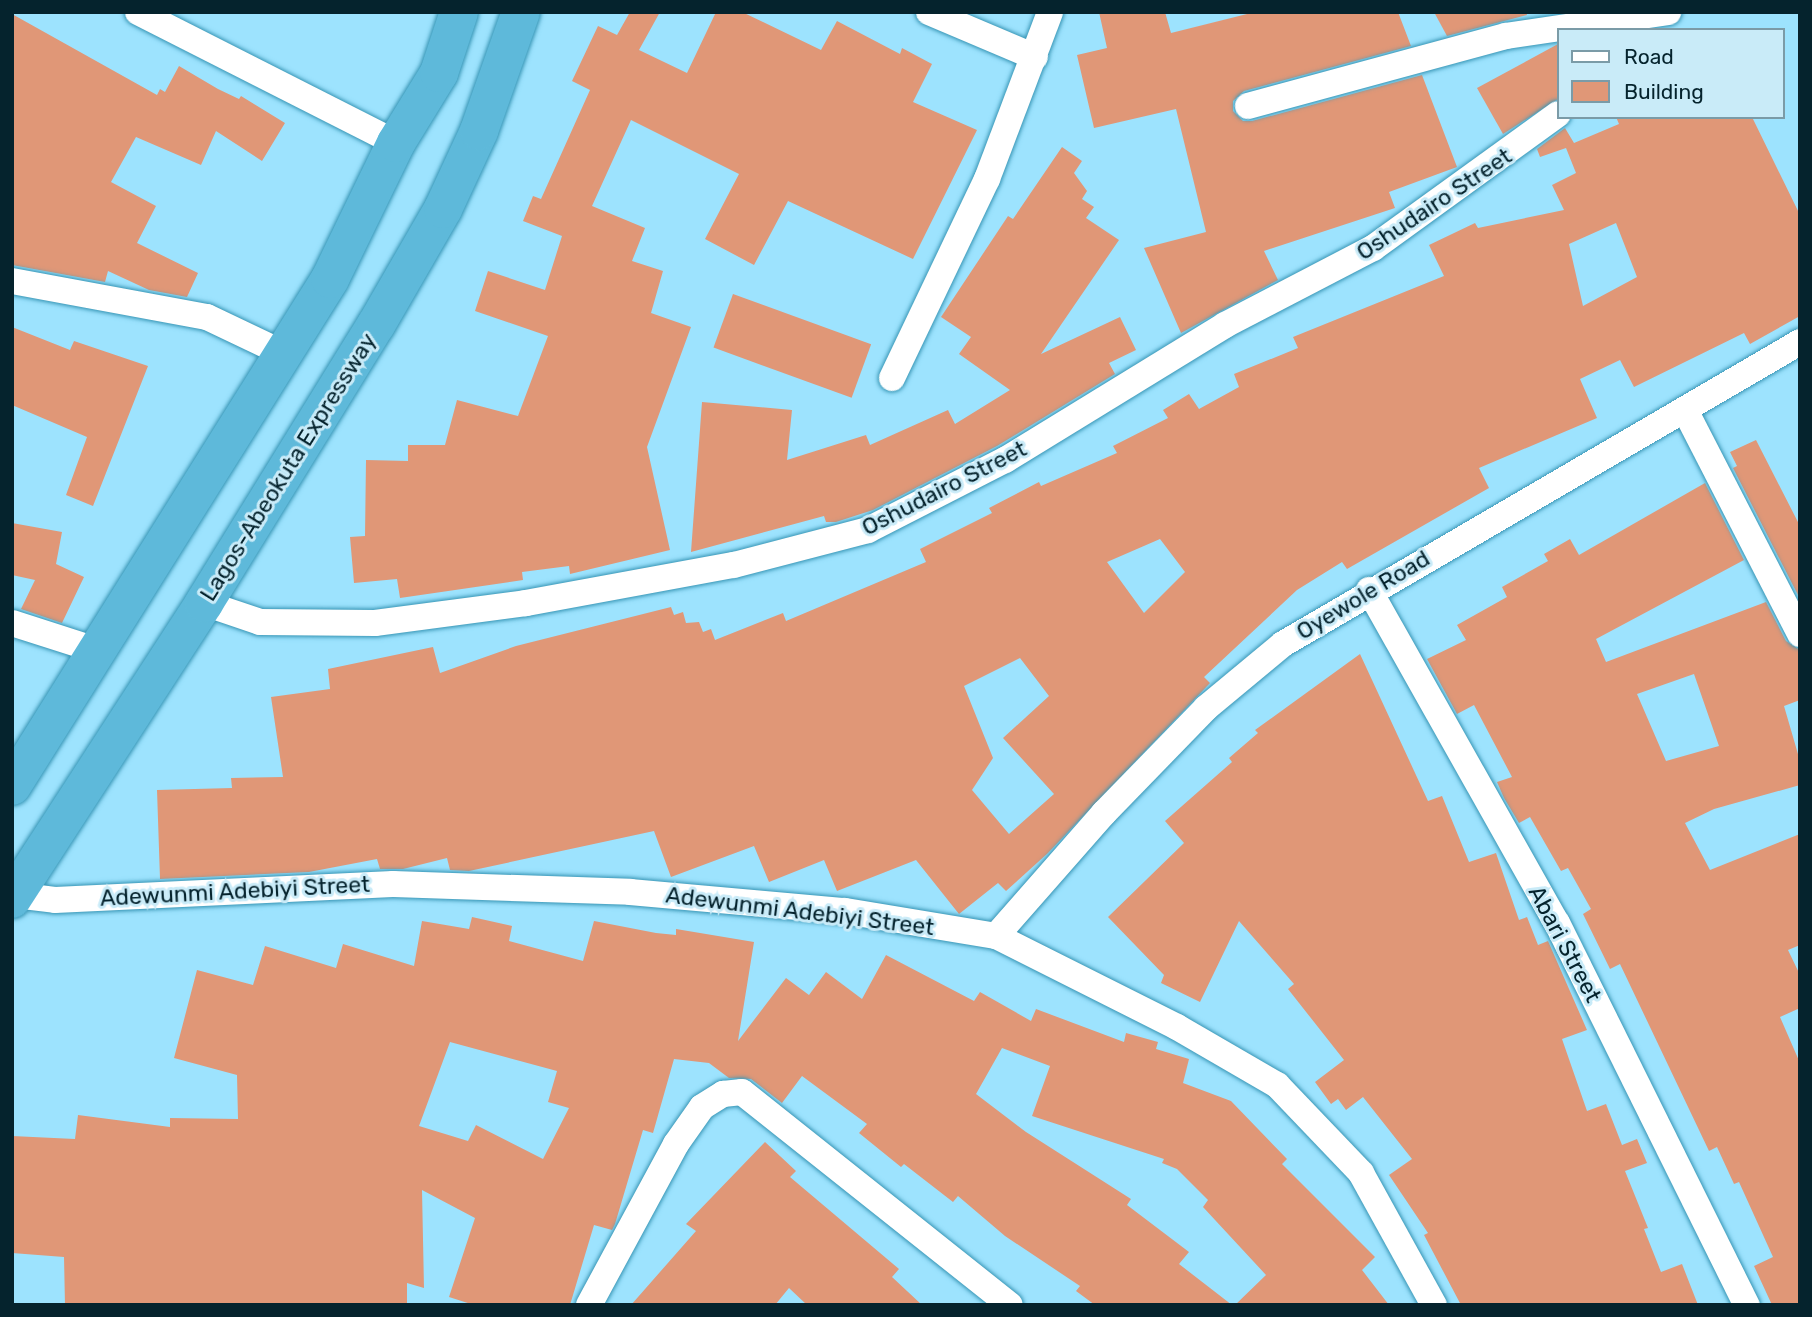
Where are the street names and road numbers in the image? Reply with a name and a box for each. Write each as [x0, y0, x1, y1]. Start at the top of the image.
street label: Oshudairo Street [1351, 142, 1517, 266]
street label: Lagos-Abeokuta Expressway [194, 328, 382, 606]
street label: Oshudairo Street [857, 435, 1031, 541]
street label: Oyewole Road [1291, 544, 1435, 646]
street label: Adewunmi Adebiyi Street [99, 870, 371, 912]
street label: Adewunmi Adebiyi Street [664, 881, 936, 941]
street label: Abari Street [1523, 881, 1607, 1007]

